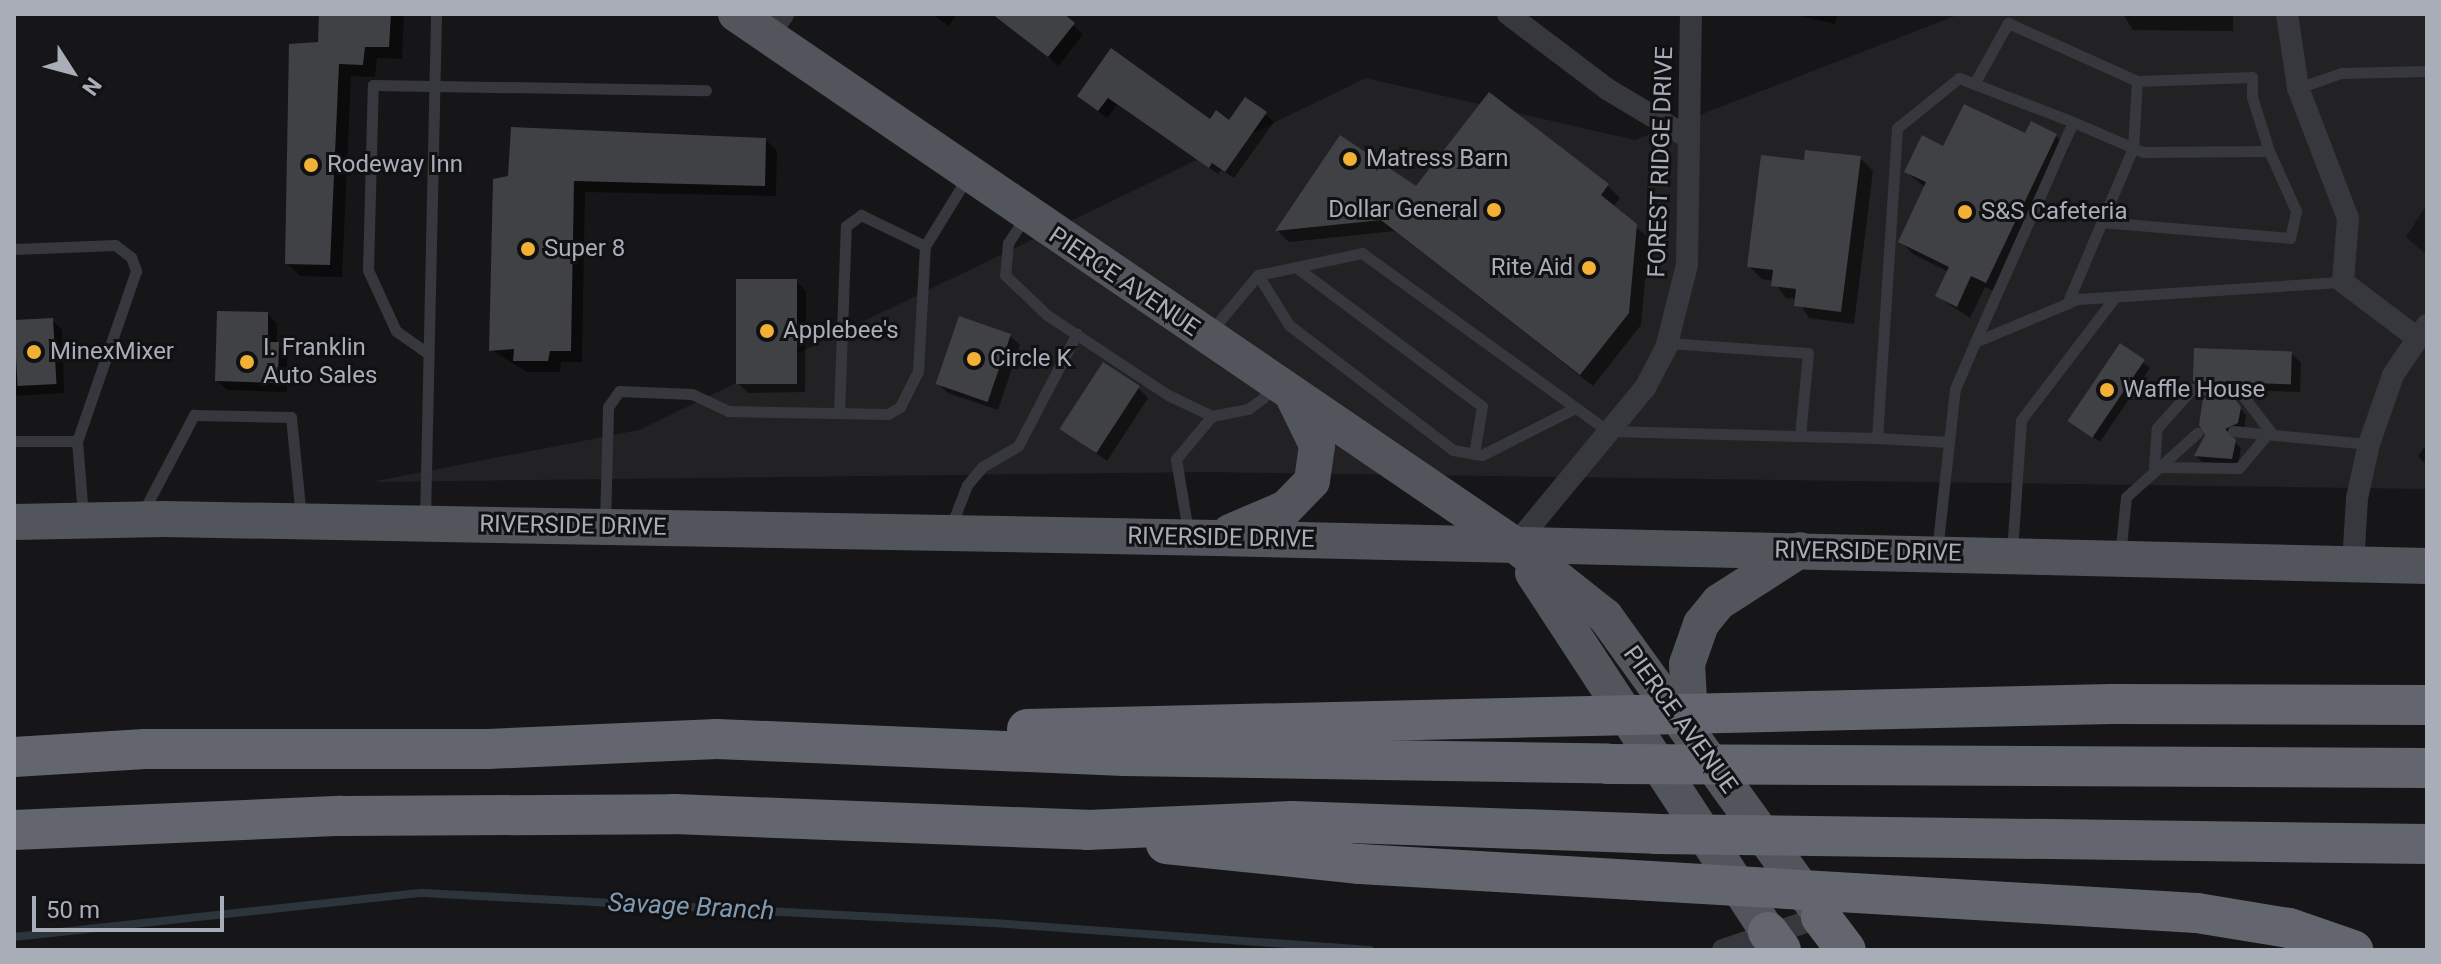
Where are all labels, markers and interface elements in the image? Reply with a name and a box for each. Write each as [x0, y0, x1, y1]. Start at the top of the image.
north arrow [32, 32, 112, 112]
street label: FOREST RIDGE DRIVE [1643, 46, 1679, 278]
text: N [77, 73, 106, 100]
place label: Matress Barn [1366, 145, 1509, 173]
marker: Matress Barn [1341, 150, 1359, 168]
place label: Rodeway Inn [327, 151, 463, 179]
marker: Rodeway Inn [302, 156, 320, 174]
place label: Dollar General [1328, 196, 1478, 224]
place label: S&S Cafeteria [1981, 198, 2127, 226]
marker: Dollar General [1485, 201, 1503, 219]
marker: S&S Cafeteria [1956, 203, 1974, 221]
street label: PIERCE AVENUE [1043, 221, 1205, 343]
place label: Super 8 [544, 235, 625, 263]
marker: Super 8 [519, 240, 537, 258]
place label: Rite Aid [1491, 254, 1573, 282]
marker: Rite Aid [1580, 259, 1598, 277]
place label: Applebee's [783, 317, 899, 345]
marker: Applebee's [758, 322, 776, 340]
place label: I. Franklin Auto Sales [263, 334, 377, 390]
place label: MinexMixer [50, 338, 174, 366]
marker: MinexMixer [25, 343, 43, 361]
place label: Circle K [990, 345, 1072, 373]
marker: Circle K [965, 350, 983, 368]
marker: I. Franklin Auto Sales [238, 353, 256, 371]
place label: Waffle House [2123, 376, 2265, 404]
marker: Waffle House [2098, 381, 2116, 399]
street label: RIVERSIDE DRIVE [479, 510, 667, 542]
street label: RIVERSIDE DRIVE [1127, 522, 1315, 554]
street label: RIVERSIDE DRIVE [1774, 536, 1962, 568]
street label: PIERCE AVENUE [1617, 641, 1743, 799]
scale bar [36, 880, 228, 930]
water label: Savage Branch [607, 887, 775, 927]
text: 50 m [46, 896, 100, 924]

